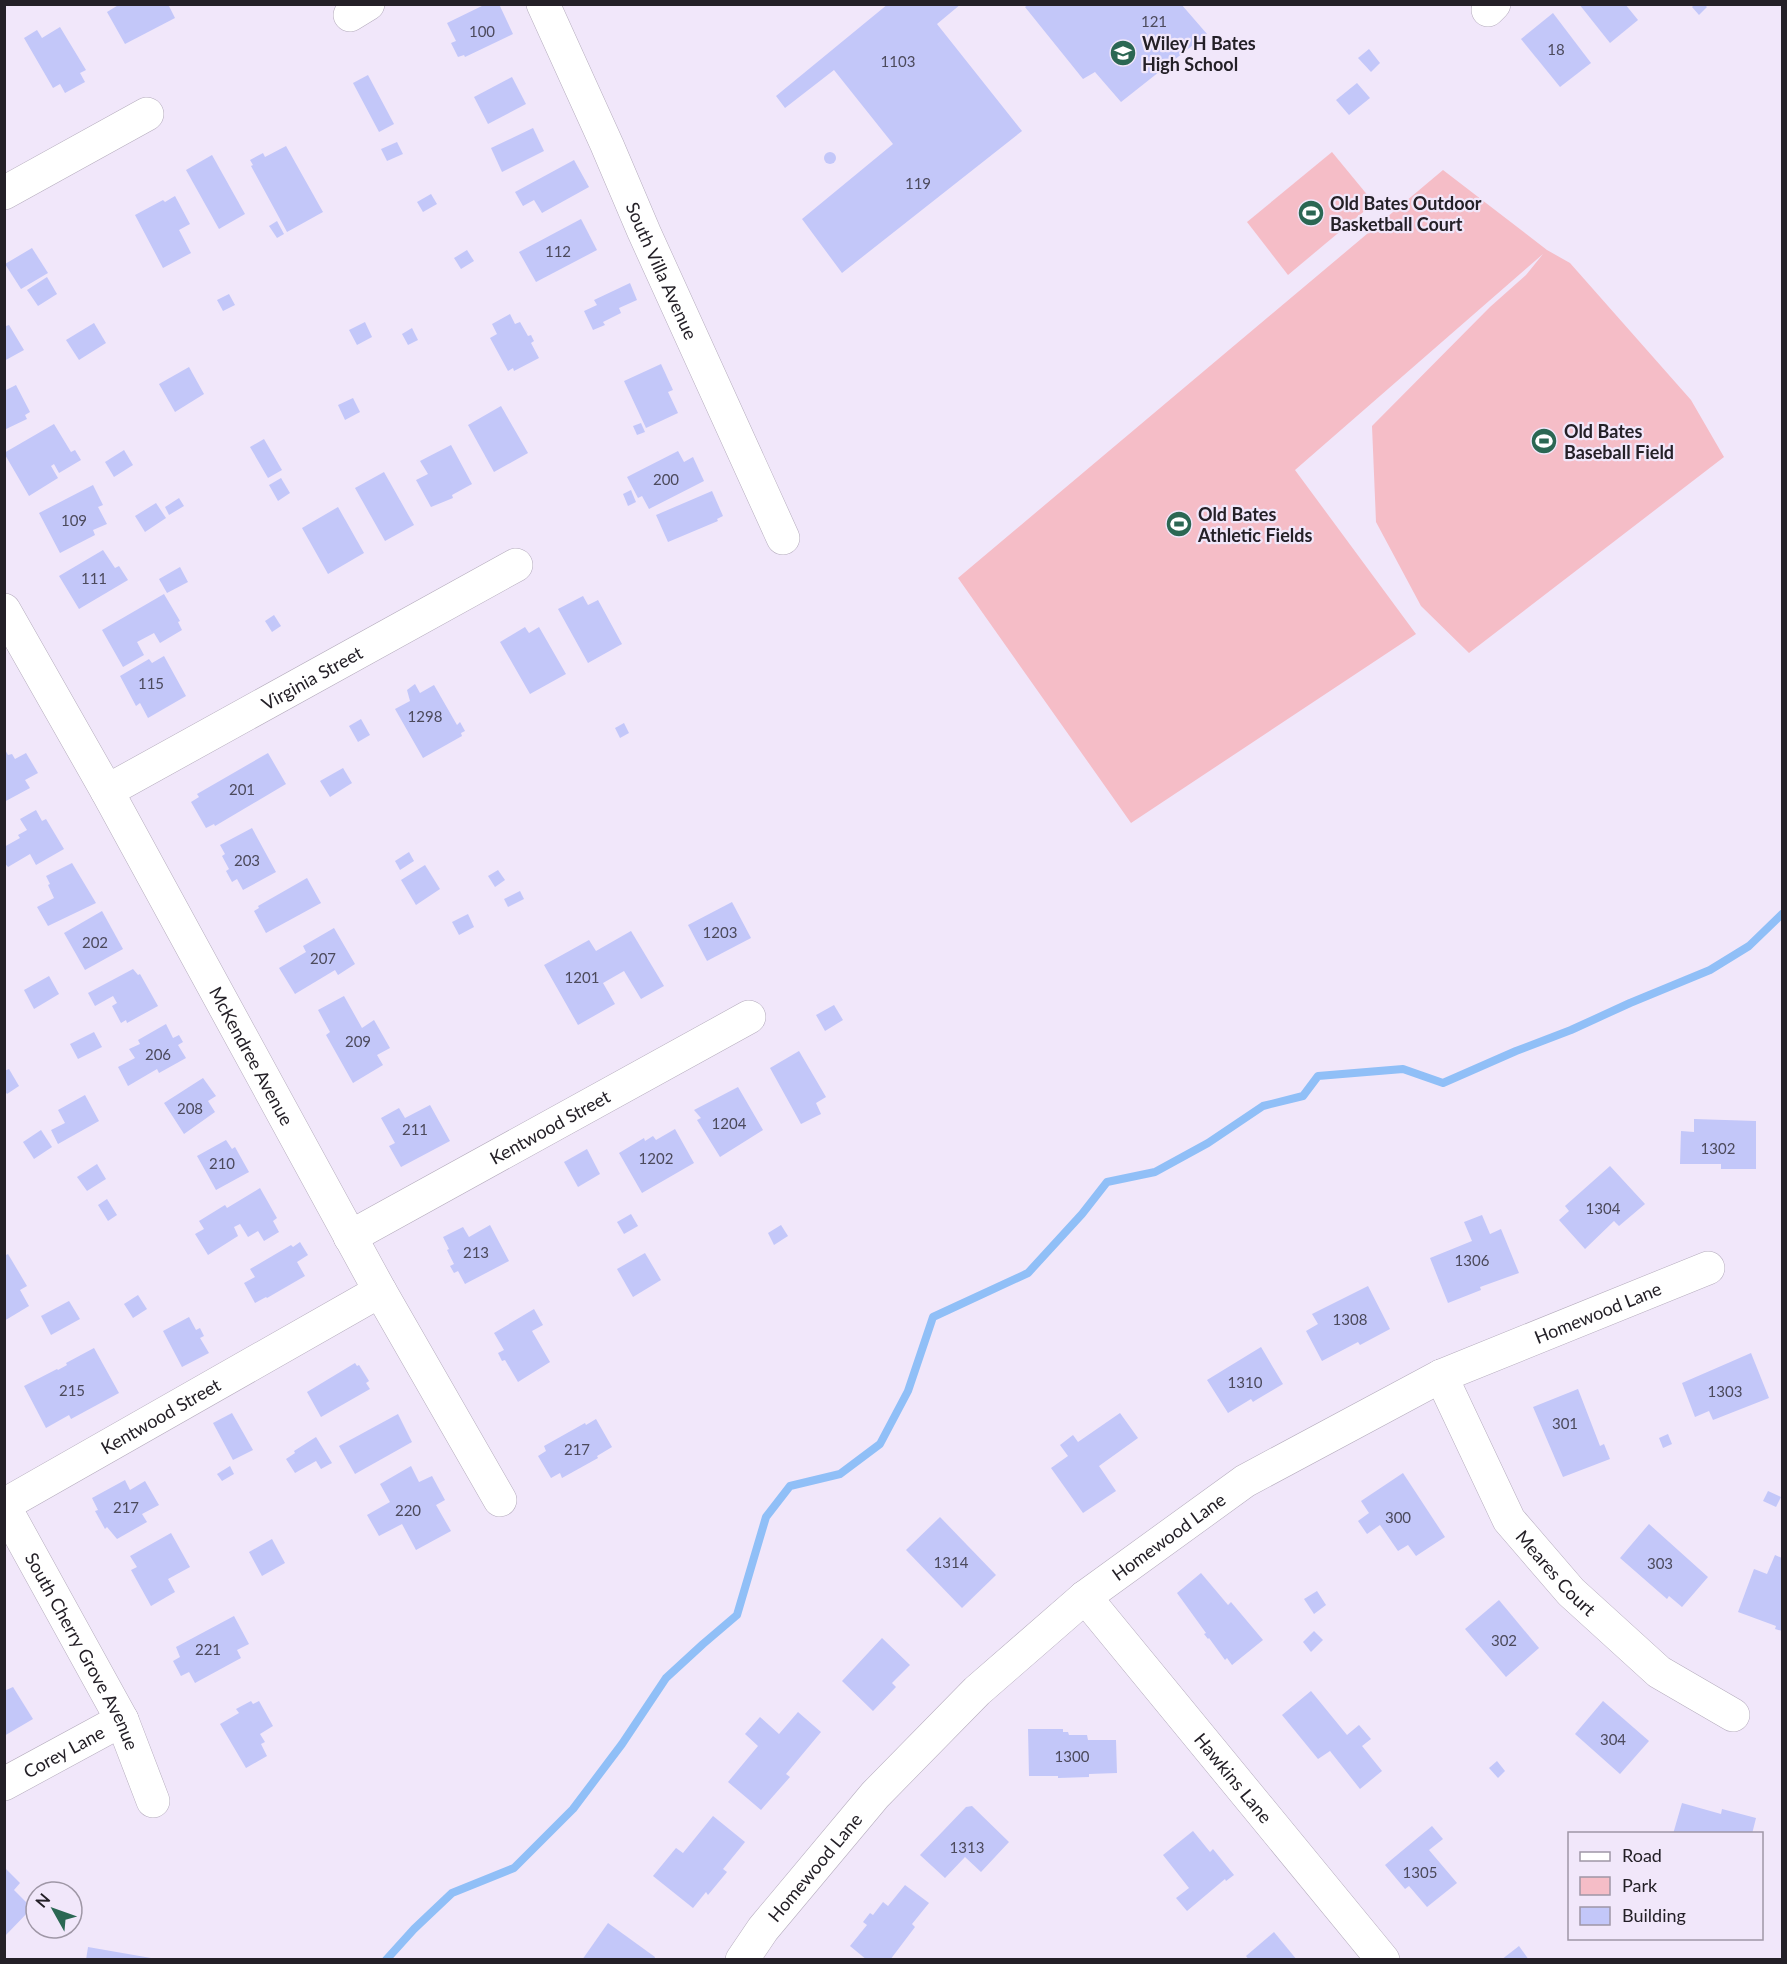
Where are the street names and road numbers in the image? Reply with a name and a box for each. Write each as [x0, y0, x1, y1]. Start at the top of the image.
street label: South Villa Avenue [622, 199, 702, 343]
street label: Virginia Street [257, 641, 367, 715]
street label: McKendree Avenue [205, 983, 298, 1129]
street label: Kentwood Street [486, 1085, 614, 1169]
street label: Homewood Lane [1531, 1277, 1664, 1348]
street label: Kentwood Street [97, 1373, 224, 1459]
street label: Homewood Lane [1107, 1488, 1229, 1585]
street label: Meares Court [1512, 1525, 1601, 1621]
street label: South Cherry Grove Avenue [21, 1549, 143, 1753]
street label: Corey Lane [20, 1721, 108, 1782]
street label: Hawkins Lane [1190, 1728, 1277, 1827]
street label: Homewood Lane [763, 1808, 866, 1926]

